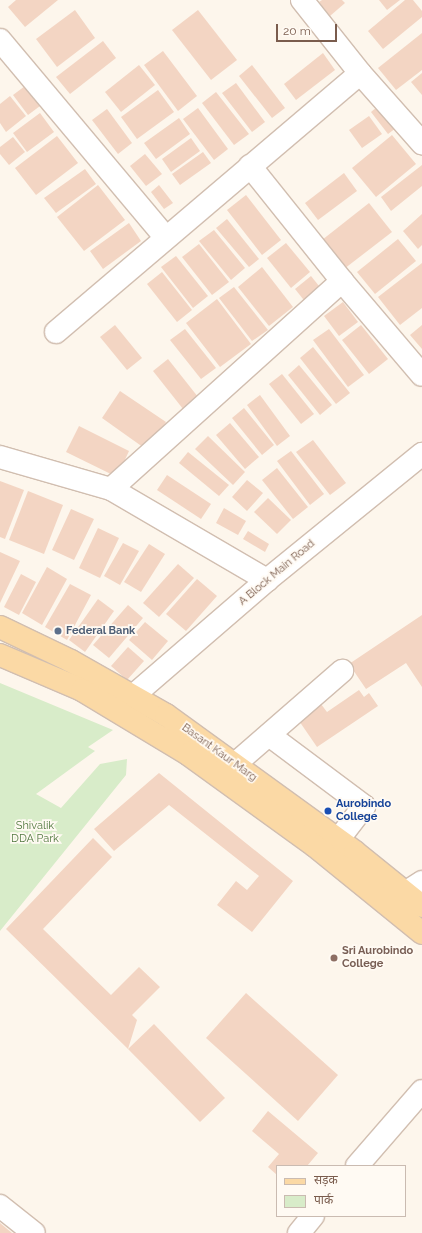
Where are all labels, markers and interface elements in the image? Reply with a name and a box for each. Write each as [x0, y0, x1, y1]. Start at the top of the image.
scale bar [278, 16, 339, 42]
text: 20 m [283, 24, 311, 38]
street label: A Block Main Road [236, 537, 318, 609]
place label: Federal Bank [66, 624, 135, 638]
marker: Federal Bank [53, 626, 63, 636]
street label: Basant Kaur Marg [179, 721, 259, 785]
place label: Aurobindo College [336, 798, 391, 824]
marker: Aurobindo College [323, 806, 333, 816]
park label: Shivalik DDA Park [11, 820, 59, 846]
place label: Sri Aurobindo College [342, 945, 414, 971]
marker: Sri Aurobindo College [329, 953, 339, 963]
legend [276, 1165, 406, 1217]
text: सड़क [314, 1173, 338, 1187]
text: पार्क [314, 1193, 333, 1207]

